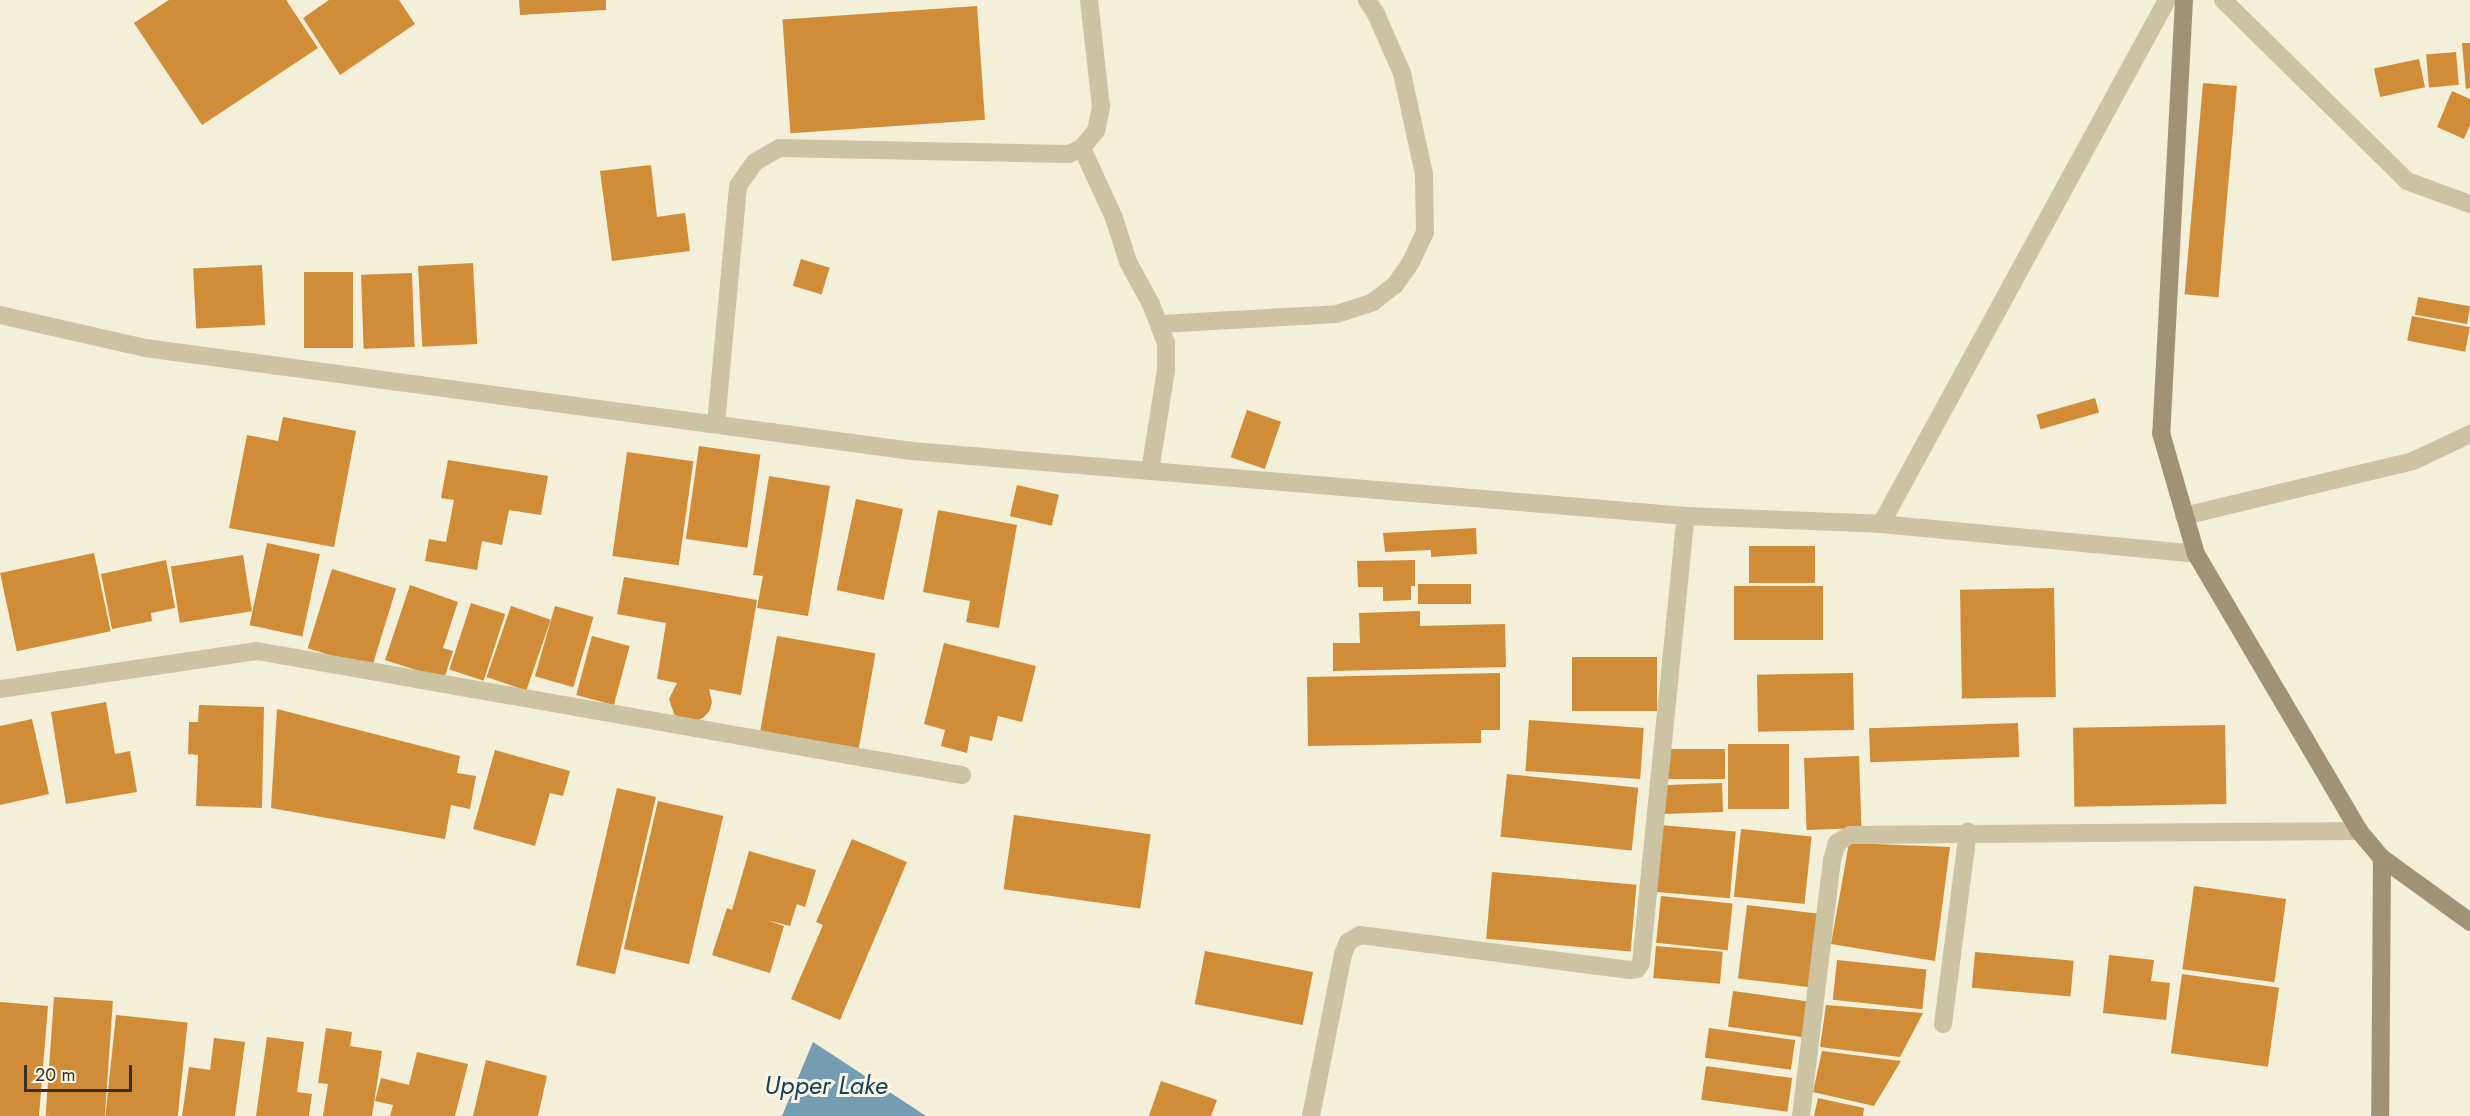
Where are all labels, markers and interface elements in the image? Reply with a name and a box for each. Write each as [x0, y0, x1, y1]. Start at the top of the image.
scale bar [27, 1053, 135, 1091]
text: 20 m [35, 1062, 75, 1088]
water label: Upper Lake [764, 1070, 888, 1102]

